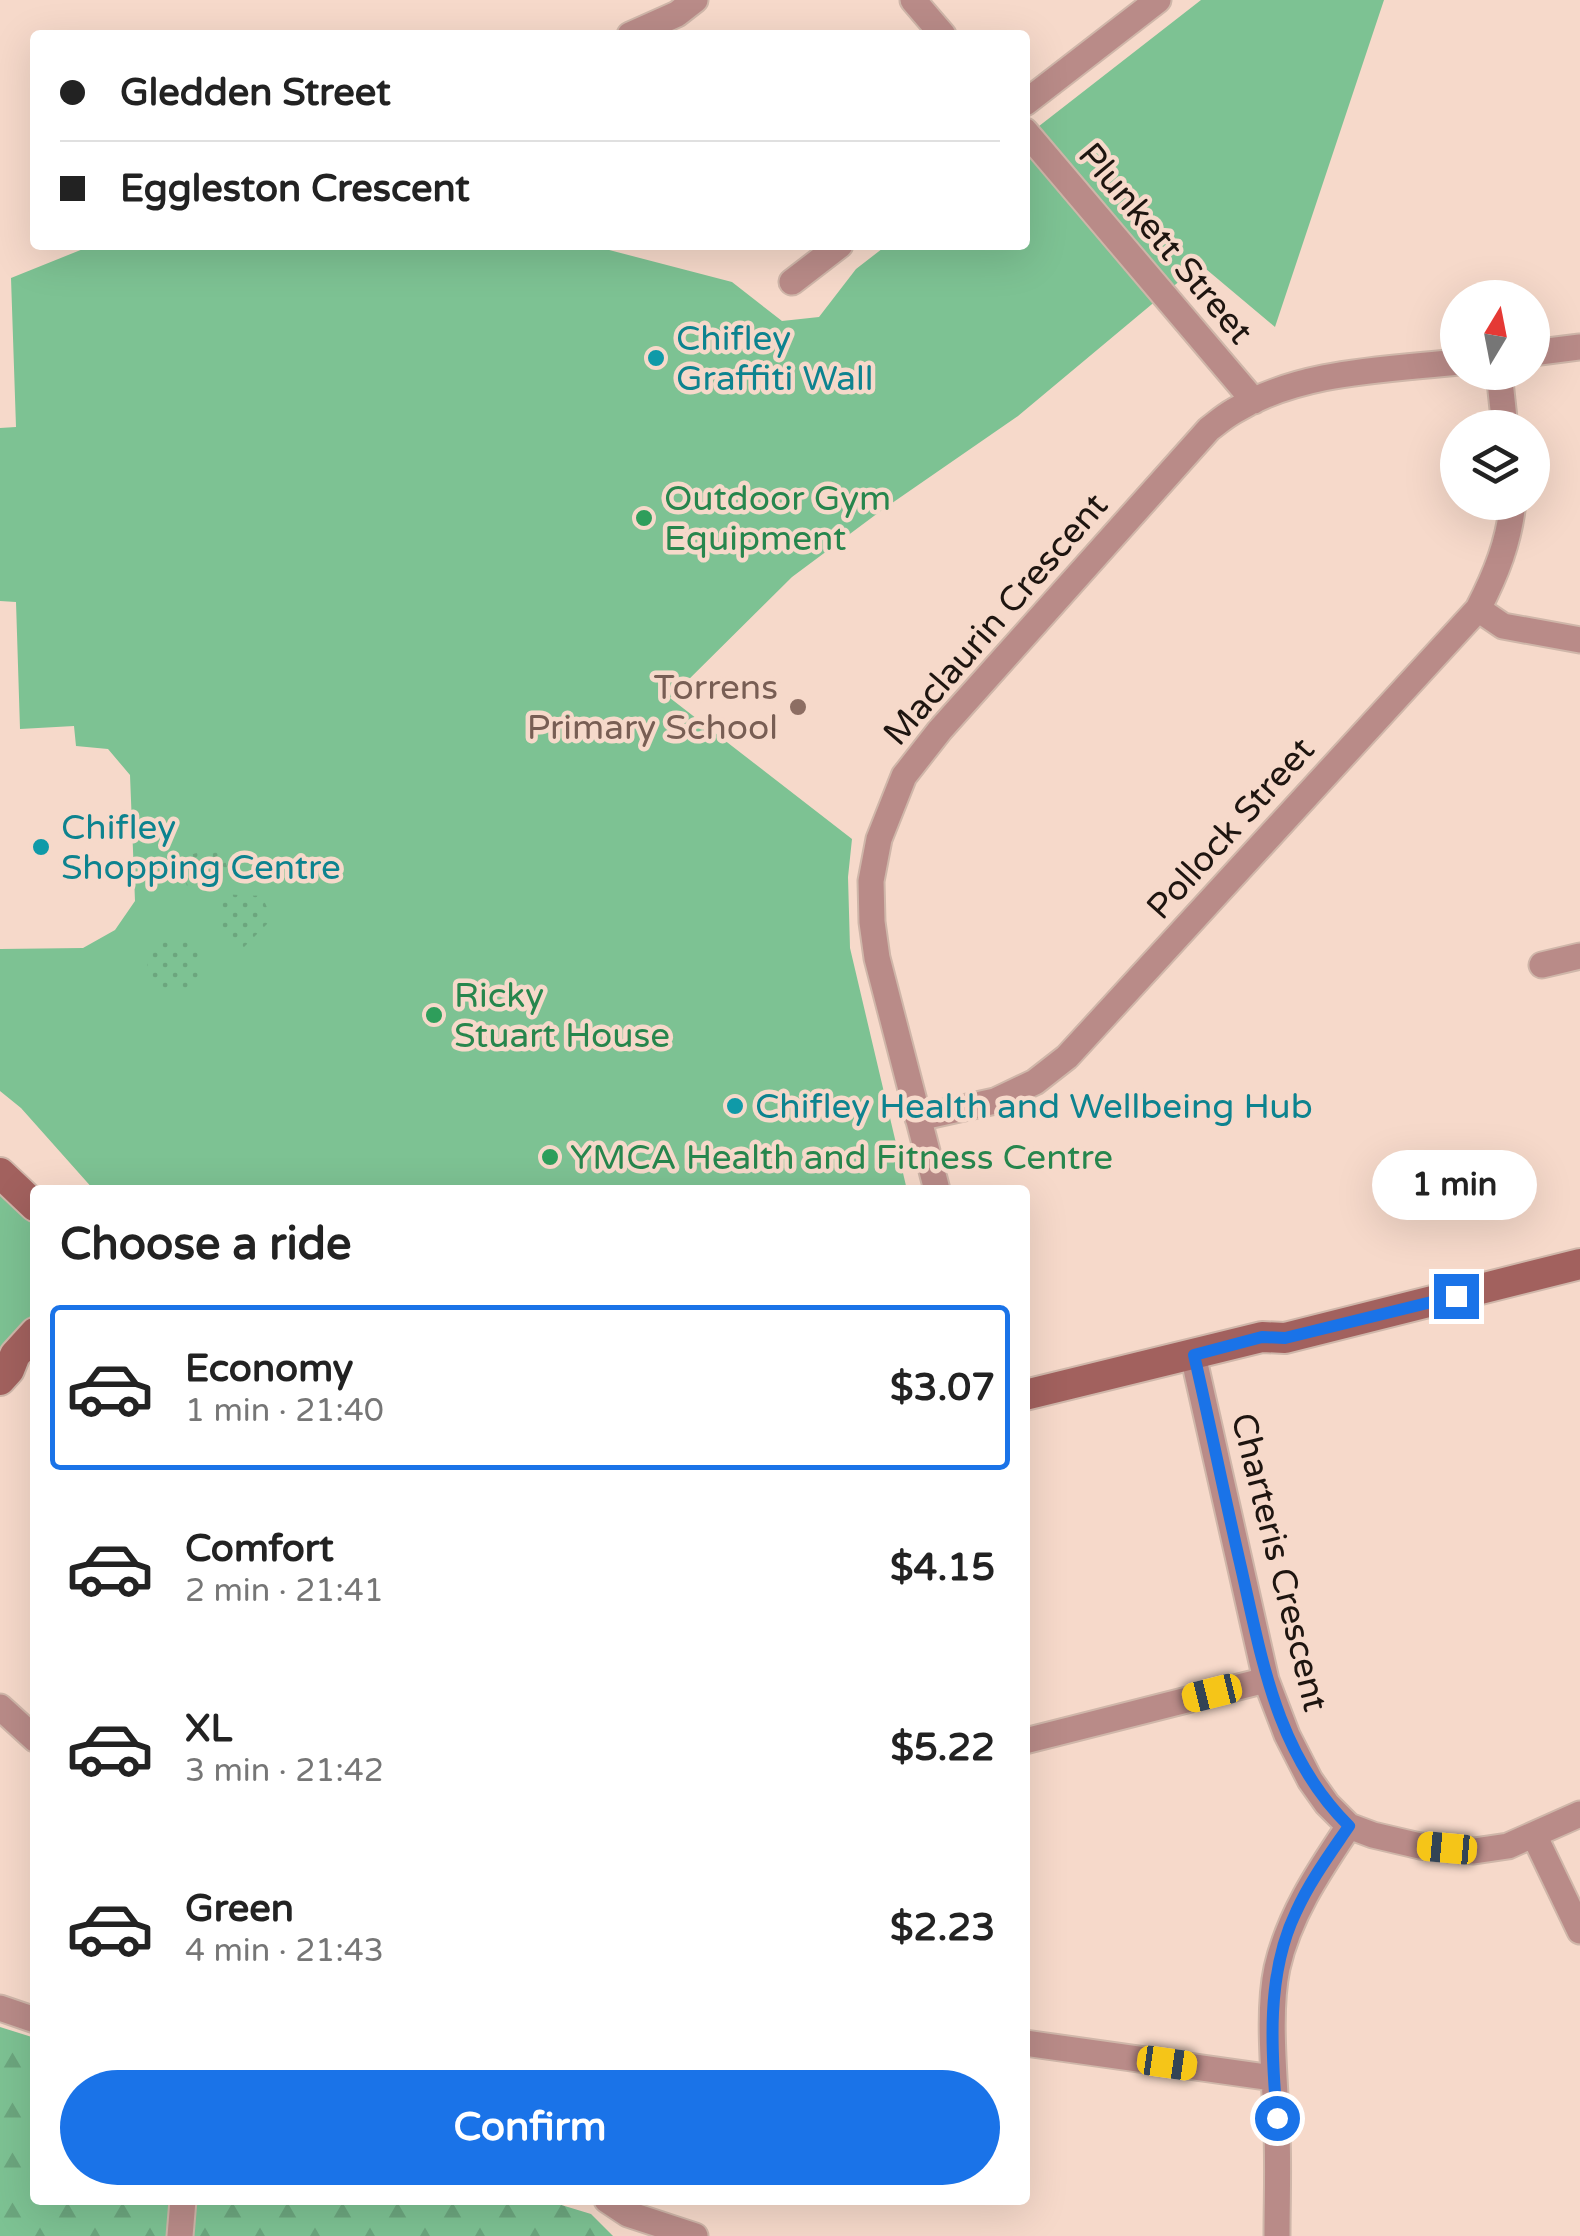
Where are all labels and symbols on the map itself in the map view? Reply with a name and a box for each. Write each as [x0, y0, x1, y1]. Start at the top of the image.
street label: Plunkett Street [1069, 135, 1261, 353]
north arrow [1440, 280, 1550, 390]
place label: Chifley Graffiti Wall [676, 318, 873, 400]
marker: Chifley Graffiti Wall [645, 347, 667, 369]
place label: Outdoor Gym Equipment [664, 478, 891, 560]
street label: Maclaurin Crescent [875, 485, 1117, 754]
marker: Outdoor Gym Equipment [633, 507, 655, 529]
place label: Torrens Primary School [527, 667, 778, 749]
marker: Torrens Primary School [787, 696, 809, 718]
street label: Pollock Street [1138, 729, 1323, 928]
place label: Chifley Shopping Centre [61, 807, 341, 889]
marker: Chifley Shopping Centre [30, 836, 52, 858]
place label: Ricky Stuart House [454, 975, 670, 1057]
marker: Ricky Stuart House [423, 1004, 445, 1026]
place label: Chifley Health and Wellbeing Hub [755, 1086, 1313, 1128]
marker: Chifley Health and Wellbeing Hub [724, 1095, 746, 1117]
place label: YMCA Health and Fitness Centre [570, 1137, 1113, 1179]
marker: YMCA Health and Fitness Centre [539, 1146, 561, 1168]
callout: 1 min [1374, 1151, 1538, 1221]
route end [1434, 1274, 1479, 1319]
street label: Charteris Crescent [1222, 1409, 1336, 1716]
car [1179, 1671, 1245, 1715]
car [1416, 1830, 1478, 1866]
car [1135, 2044, 1199, 2082]
route start [1255, 2096, 1300, 2141]

